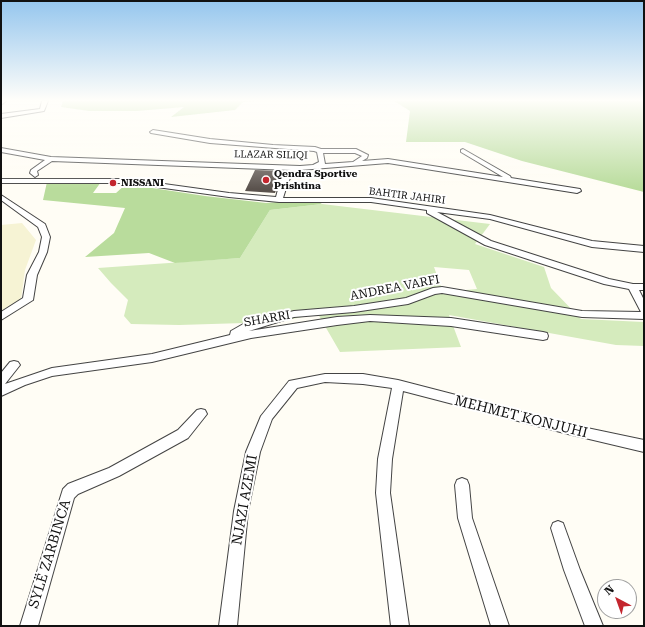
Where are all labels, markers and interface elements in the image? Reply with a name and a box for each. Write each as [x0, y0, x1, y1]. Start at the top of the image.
street label: LLAZAR SILIQI [234, 148, 308, 162]
place label: Qendra Sportive Prishtina [274, 168, 357, 192]
marker: Qendra Sportive Prishtina [261, 175, 271, 185]
place label: NISSANI [121, 177, 164, 189]
marker: NISSANI [108, 178, 118, 188]
street label: BAHTIR JAHIRI [368, 185, 446, 207]
street label: ANDREA VARFI [349, 272, 441, 304]
street label: SHARRI [243, 308, 291, 330]
street label: MEHMET KONJUHI [453, 392, 589, 442]
street label: NJAZI AZEMI [229, 453, 261, 547]
street label: SYLË ZARBINCA [25, 497, 75, 611]
north arrow [597, 579, 637, 619]
text: N [602, 583, 617, 598]

